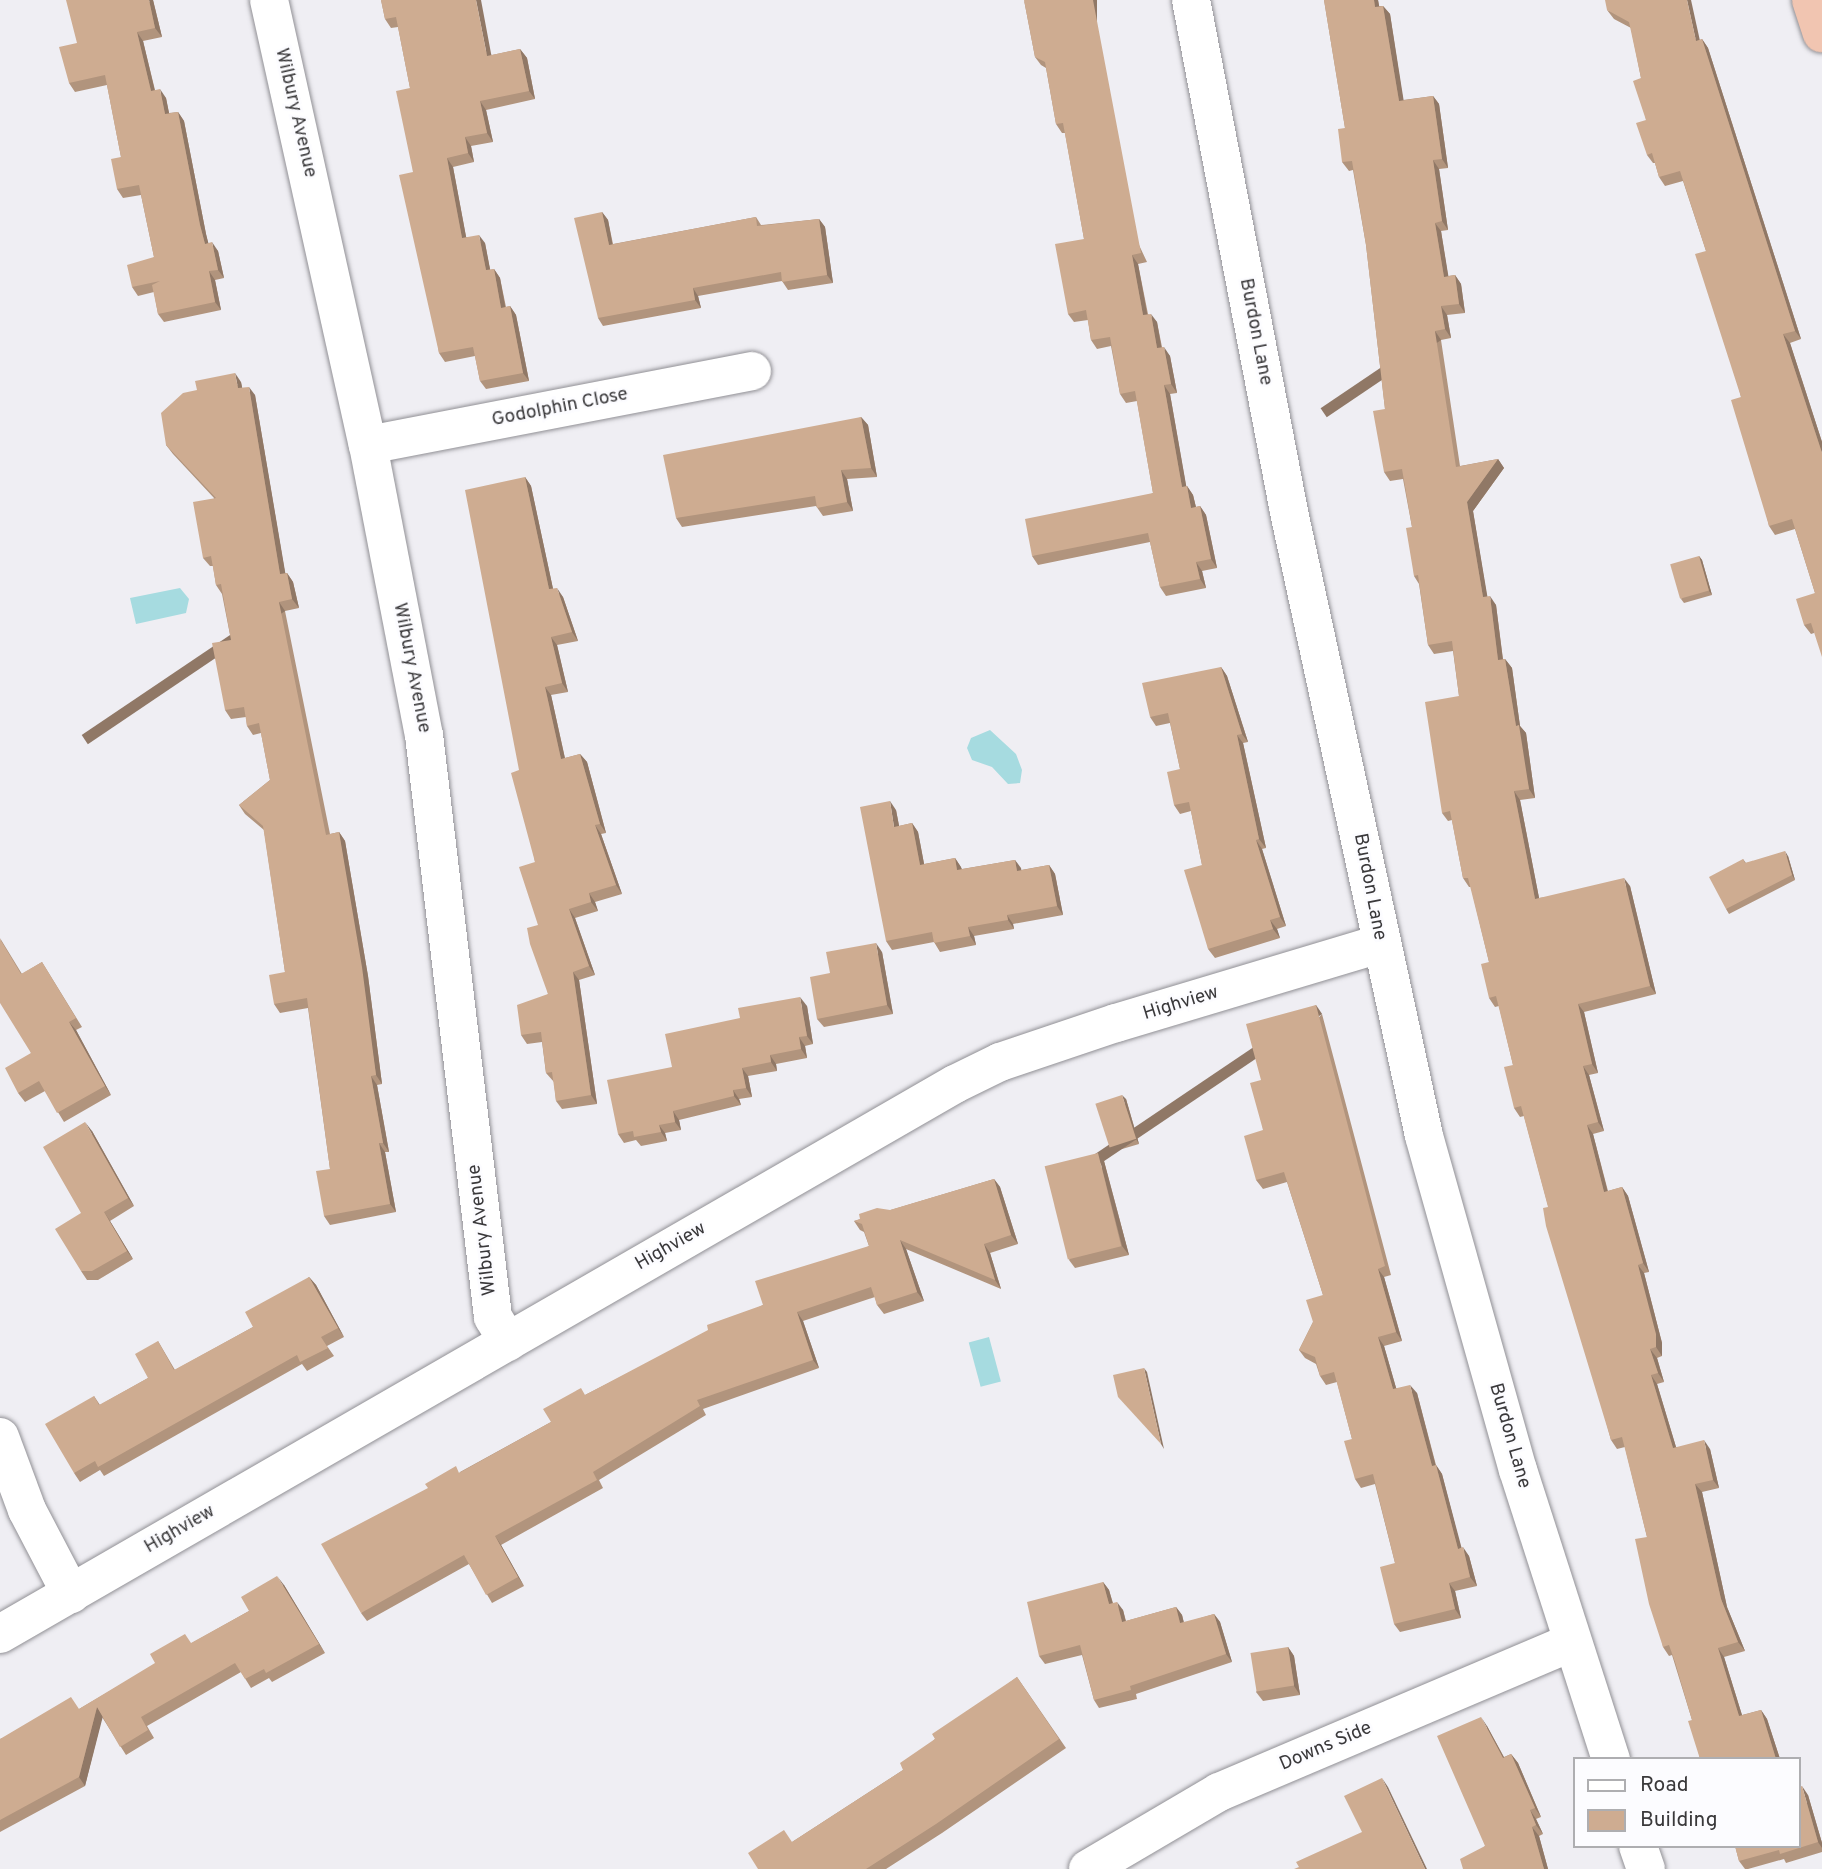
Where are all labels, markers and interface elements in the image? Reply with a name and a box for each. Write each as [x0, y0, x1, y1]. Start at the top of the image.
street label: Wilbury Avenue [269, 46, 321, 180]
street label: Burdon Lane [1233, 277, 1277, 387]
street label: Godolphin Close [490, 384, 630, 432]
street label: Wilbury Avenue [387, 601, 435, 735]
street label: Burdon Lane [1347, 832, 1391, 942]
street label: Highview [1141, 982, 1221, 1026]
street label: Wilbury Avenue [464, 1163, 502, 1297]
street label: Highview [632, 1218, 710, 1276]
street label: Burdon Lane [1483, 1381, 1535, 1491]
street label: Highview [141, 1501, 219, 1559]
street label: Downs Side [1276, 1717, 1376, 1777]
legend [1574, 1757, 1801, 1848]
text: Road [1640, 1772, 1689, 1799]
text: Building [1640, 1807, 1718, 1834]

